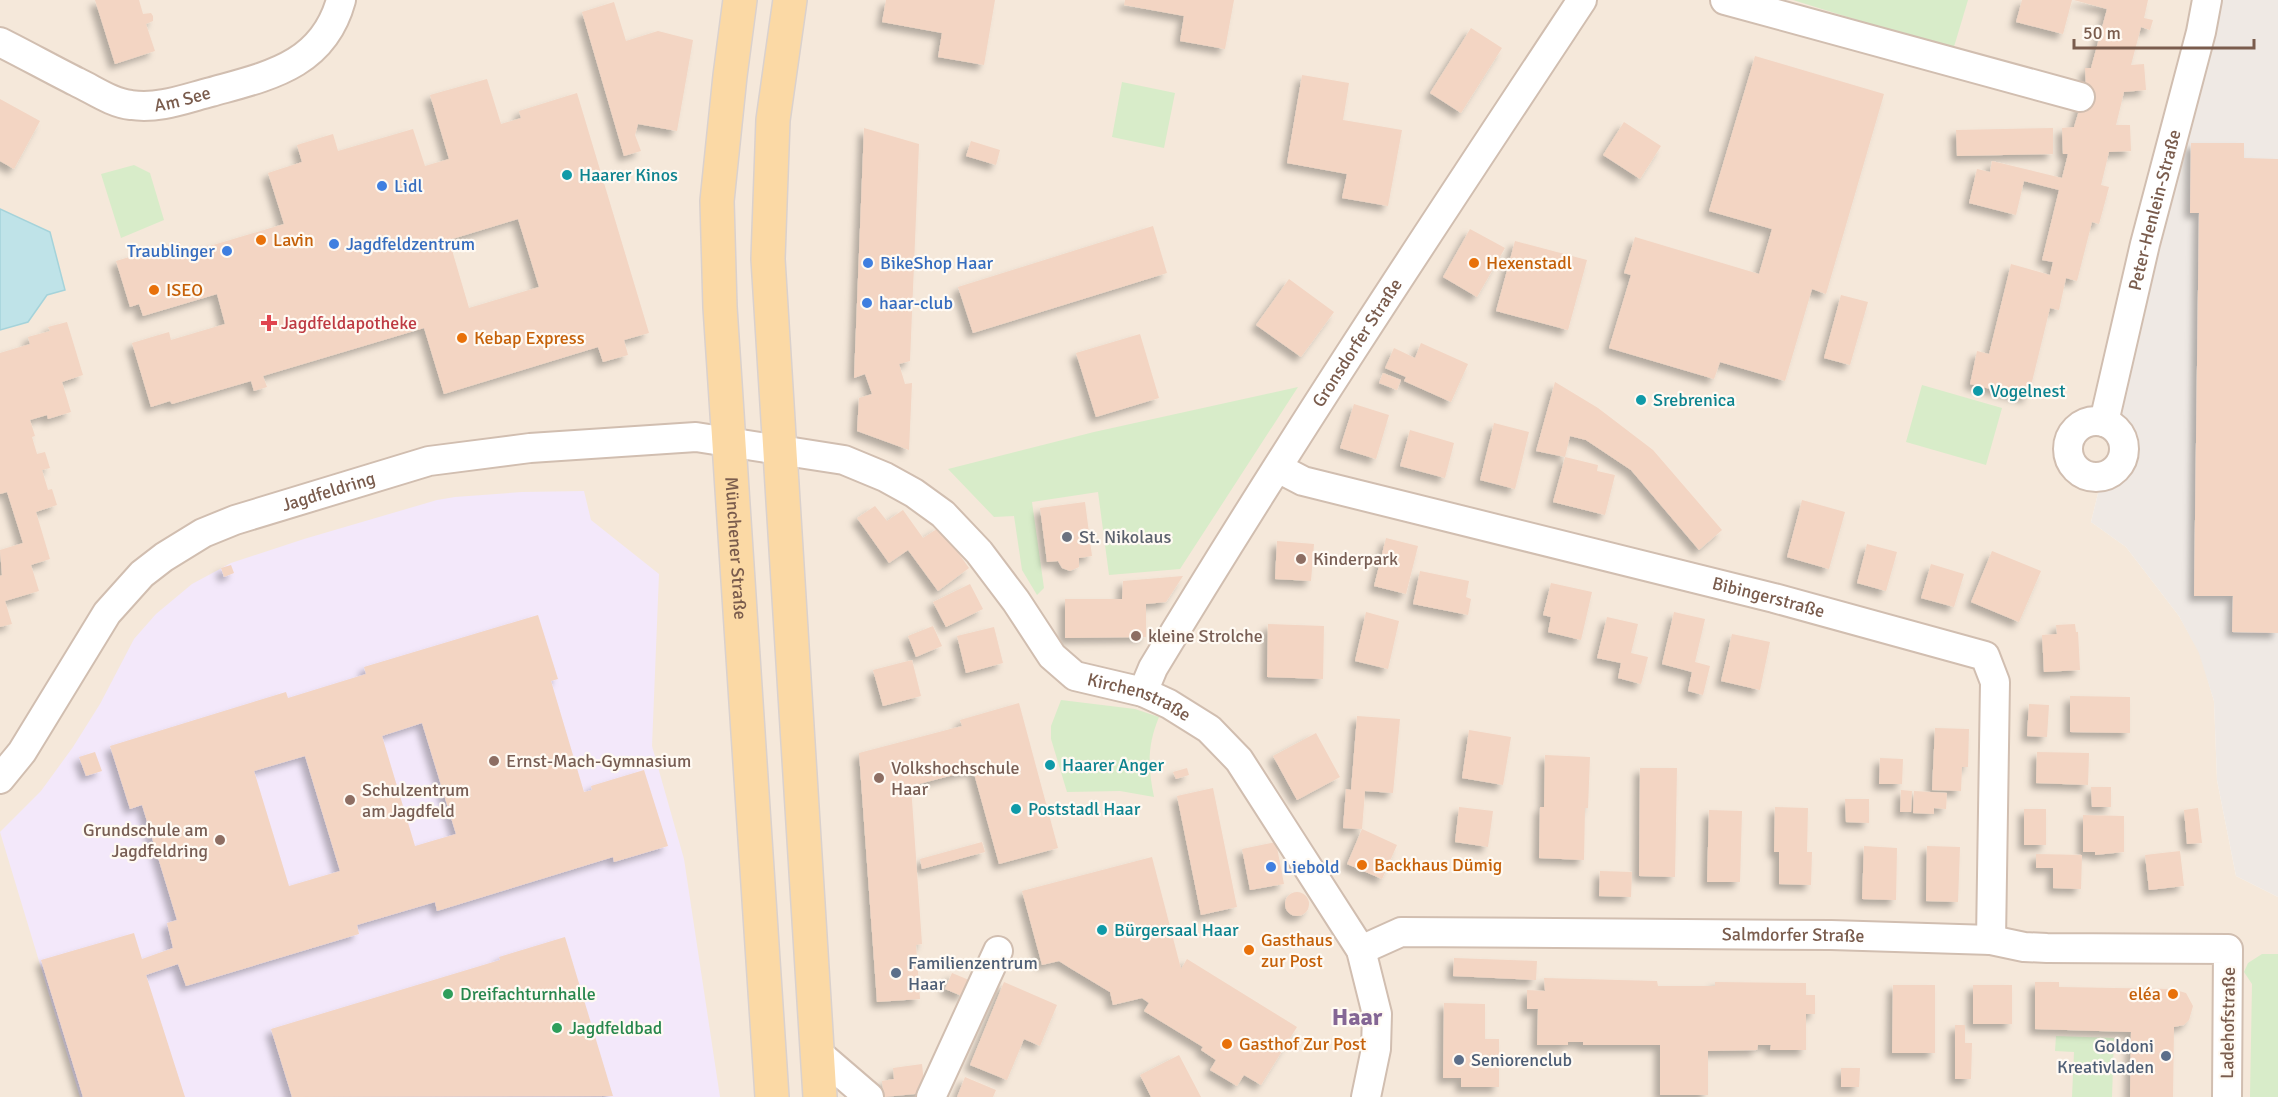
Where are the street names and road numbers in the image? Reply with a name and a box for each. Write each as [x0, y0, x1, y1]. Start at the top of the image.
street label: Am See [153, 82, 213, 116]
street label: Peter-Henlein-Straße [2124, 127, 2186, 293]
street label: Gronsdorfer Straße [1308, 274, 1407, 411]
street label: Jagdfeldring [279, 467, 378, 516]
street label: Münchener Straße [720, 476, 752, 620]
street label: Bibingerstraße [1710, 572, 1827, 622]
street label: Kirchenstraße [1085, 668, 1195, 726]
street label: Salmdorfer Straße [1722, 923, 1865, 947]
street label: Ladehofstraße [2216, 967, 2240, 1079]

